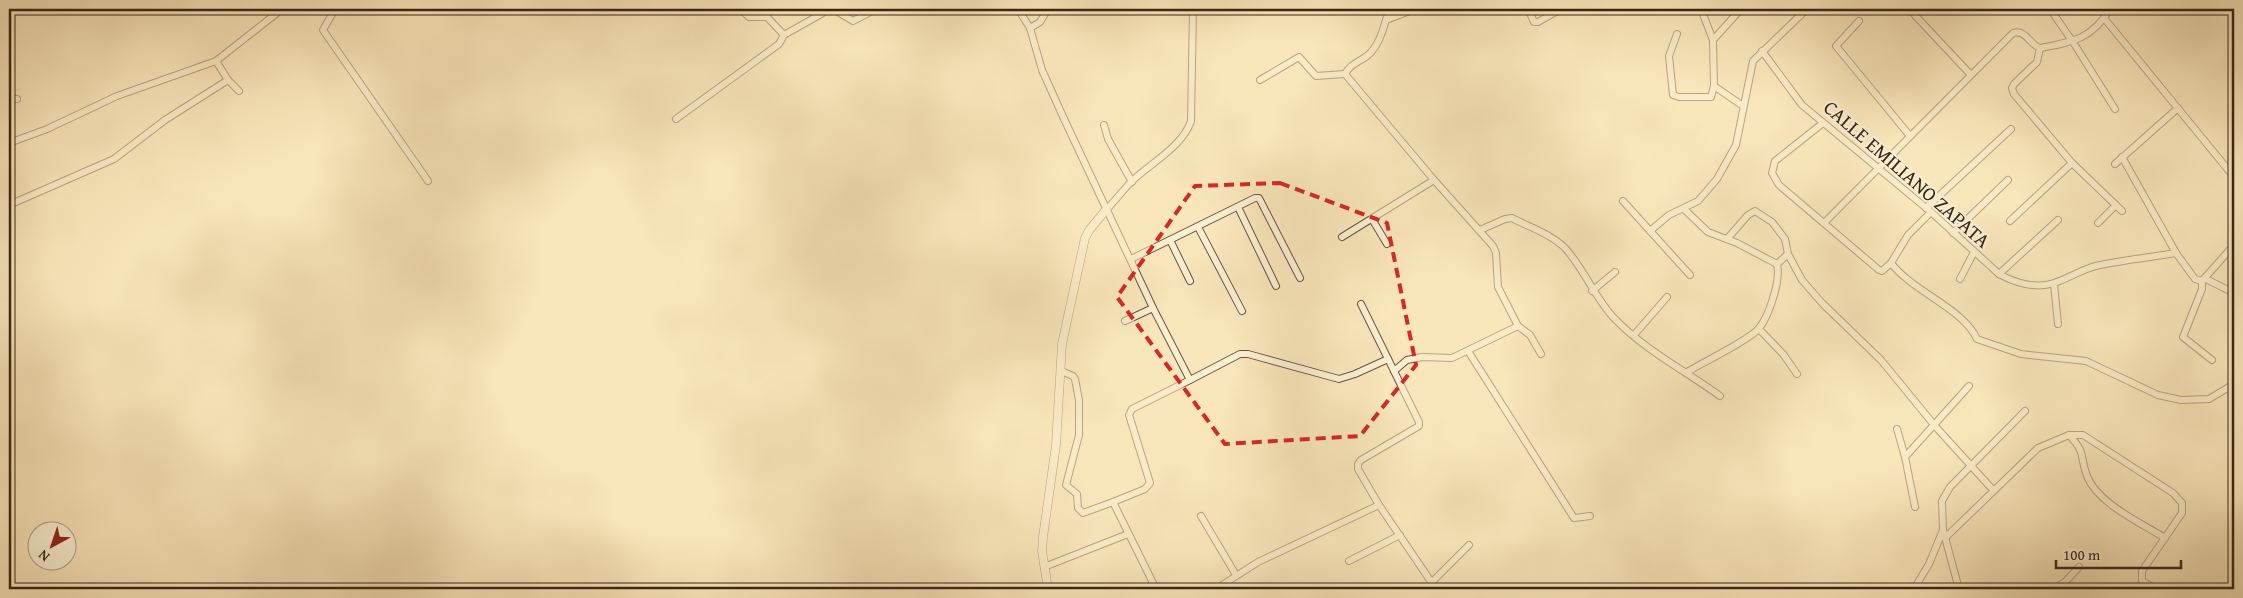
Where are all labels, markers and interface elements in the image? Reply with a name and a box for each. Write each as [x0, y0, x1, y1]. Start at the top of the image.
street label: CALLE EMILIANO ZAPATA [1818, 93, 1997, 254]
north arrow [28, 520, 78, 570]
scale bar [2056, 538, 2180, 570]
text: 100 m [2063, 544, 2101, 565]
text: N [33, 545, 54, 567]

